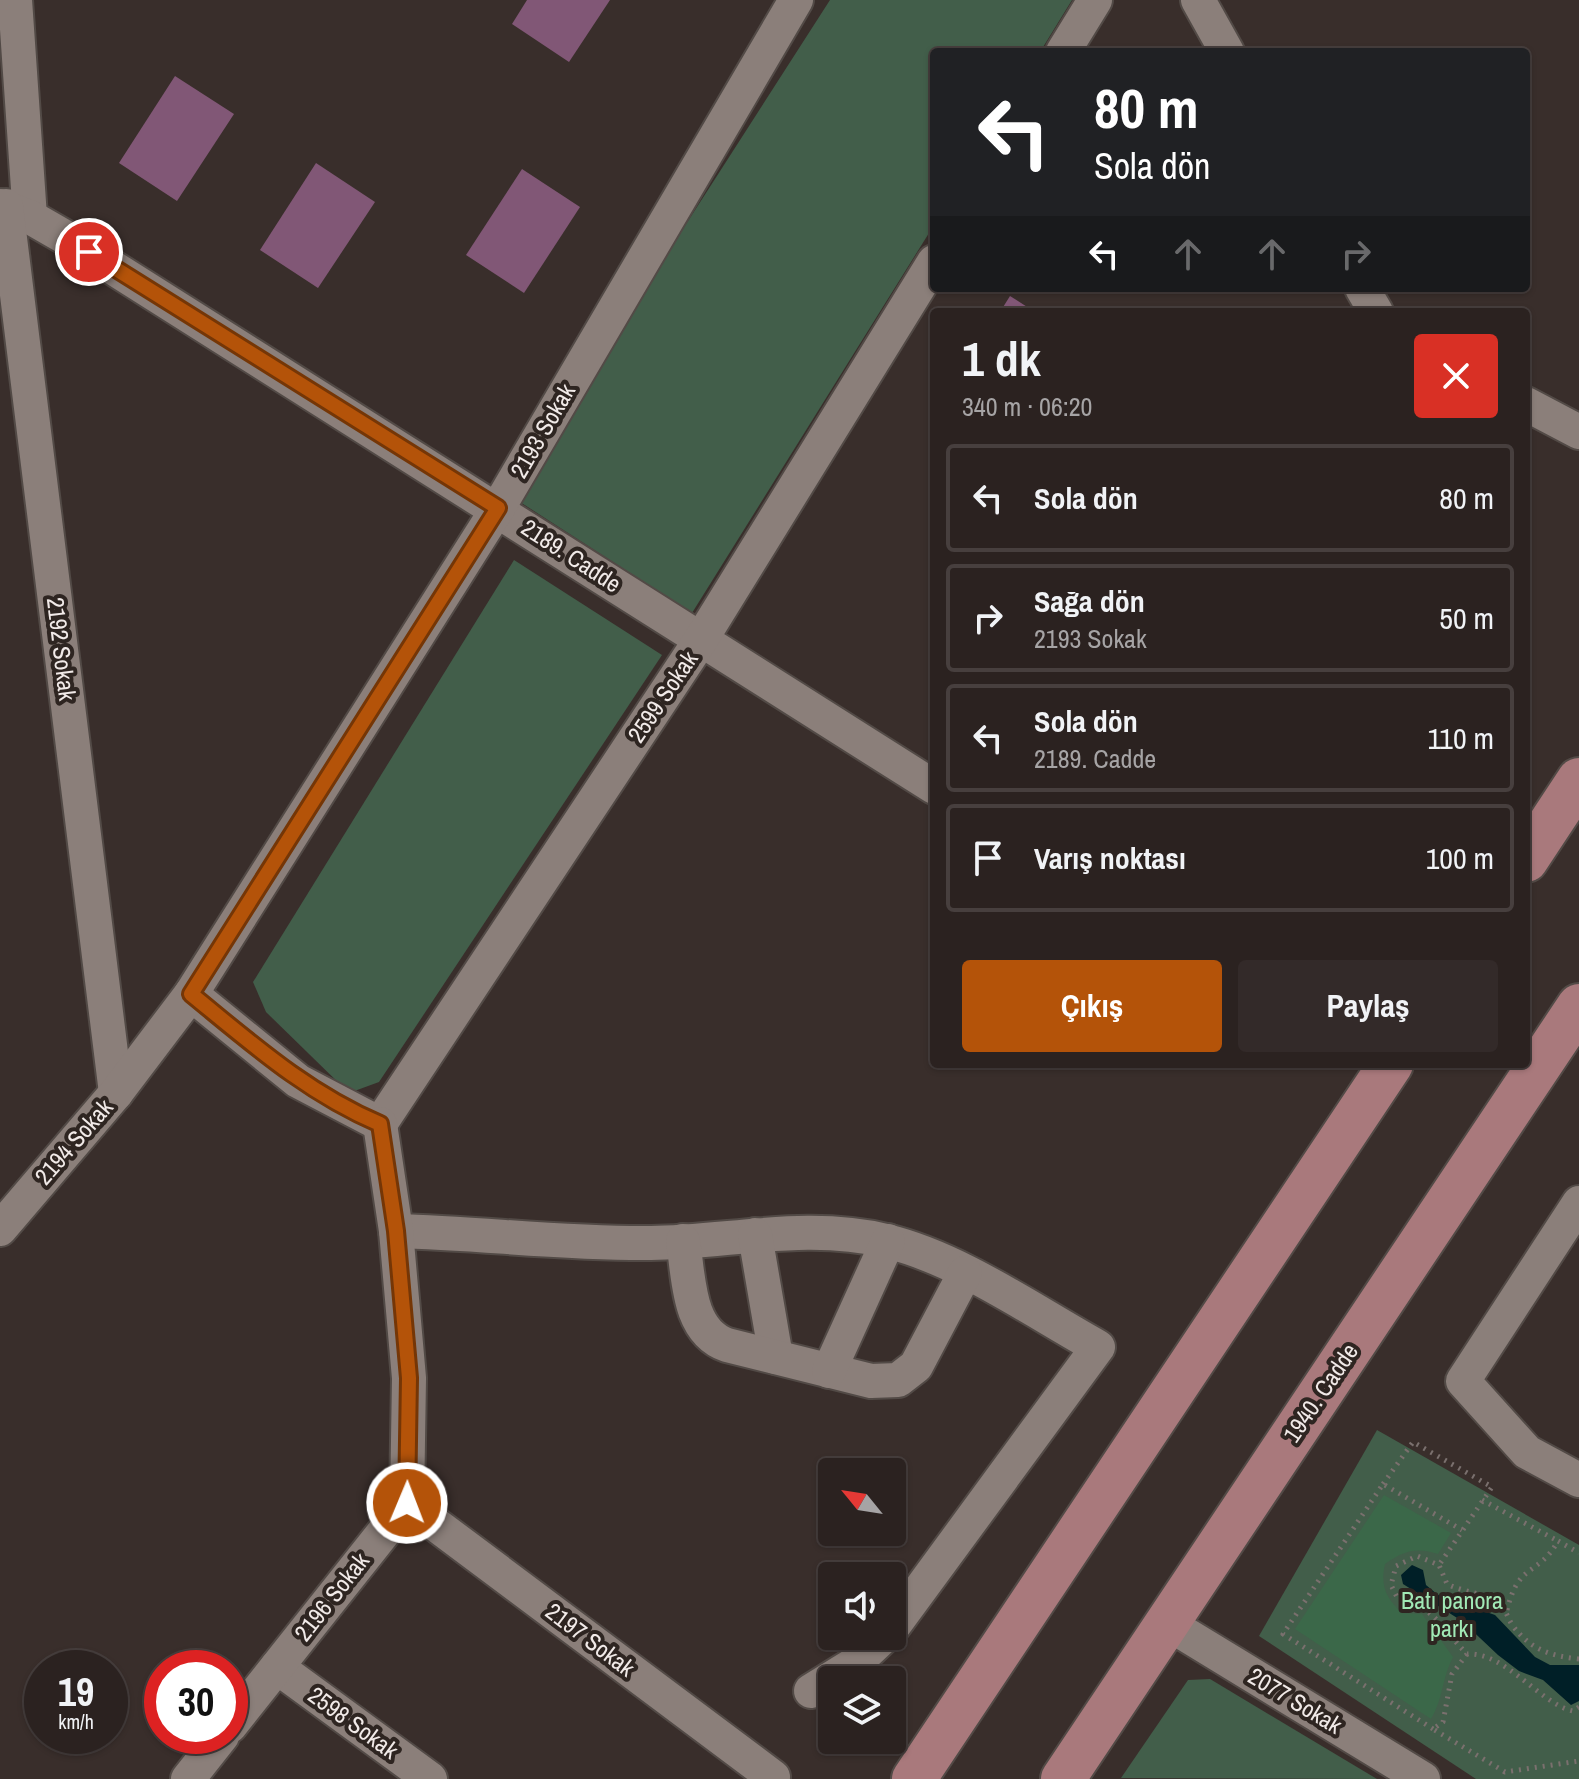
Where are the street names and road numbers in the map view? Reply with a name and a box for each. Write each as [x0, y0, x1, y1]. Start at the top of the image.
street label: 2193 Sokak [502, 377, 582, 484]
street label: 2189. Cadde [516, 511, 628, 599]
street label: 2192 Sokak [40, 595, 84, 703]
street label: 2599 Sokak [620, 644, 705, 748]
street label: 2194 Sokak [27, 1092, 120, 1191]
street label: 1940. Cadde [1275, 1337, 1365, 1448]
street label: 2196 Sokak [287, 1545, 376, 1647]
street label: 2197 Sokak [539, 1595, 642, 1683]
street label: 2077 Sokak [1243, 1660, 1348, 1741]
street label: 2598 Sokak [302, 1679, 405, 1766]

